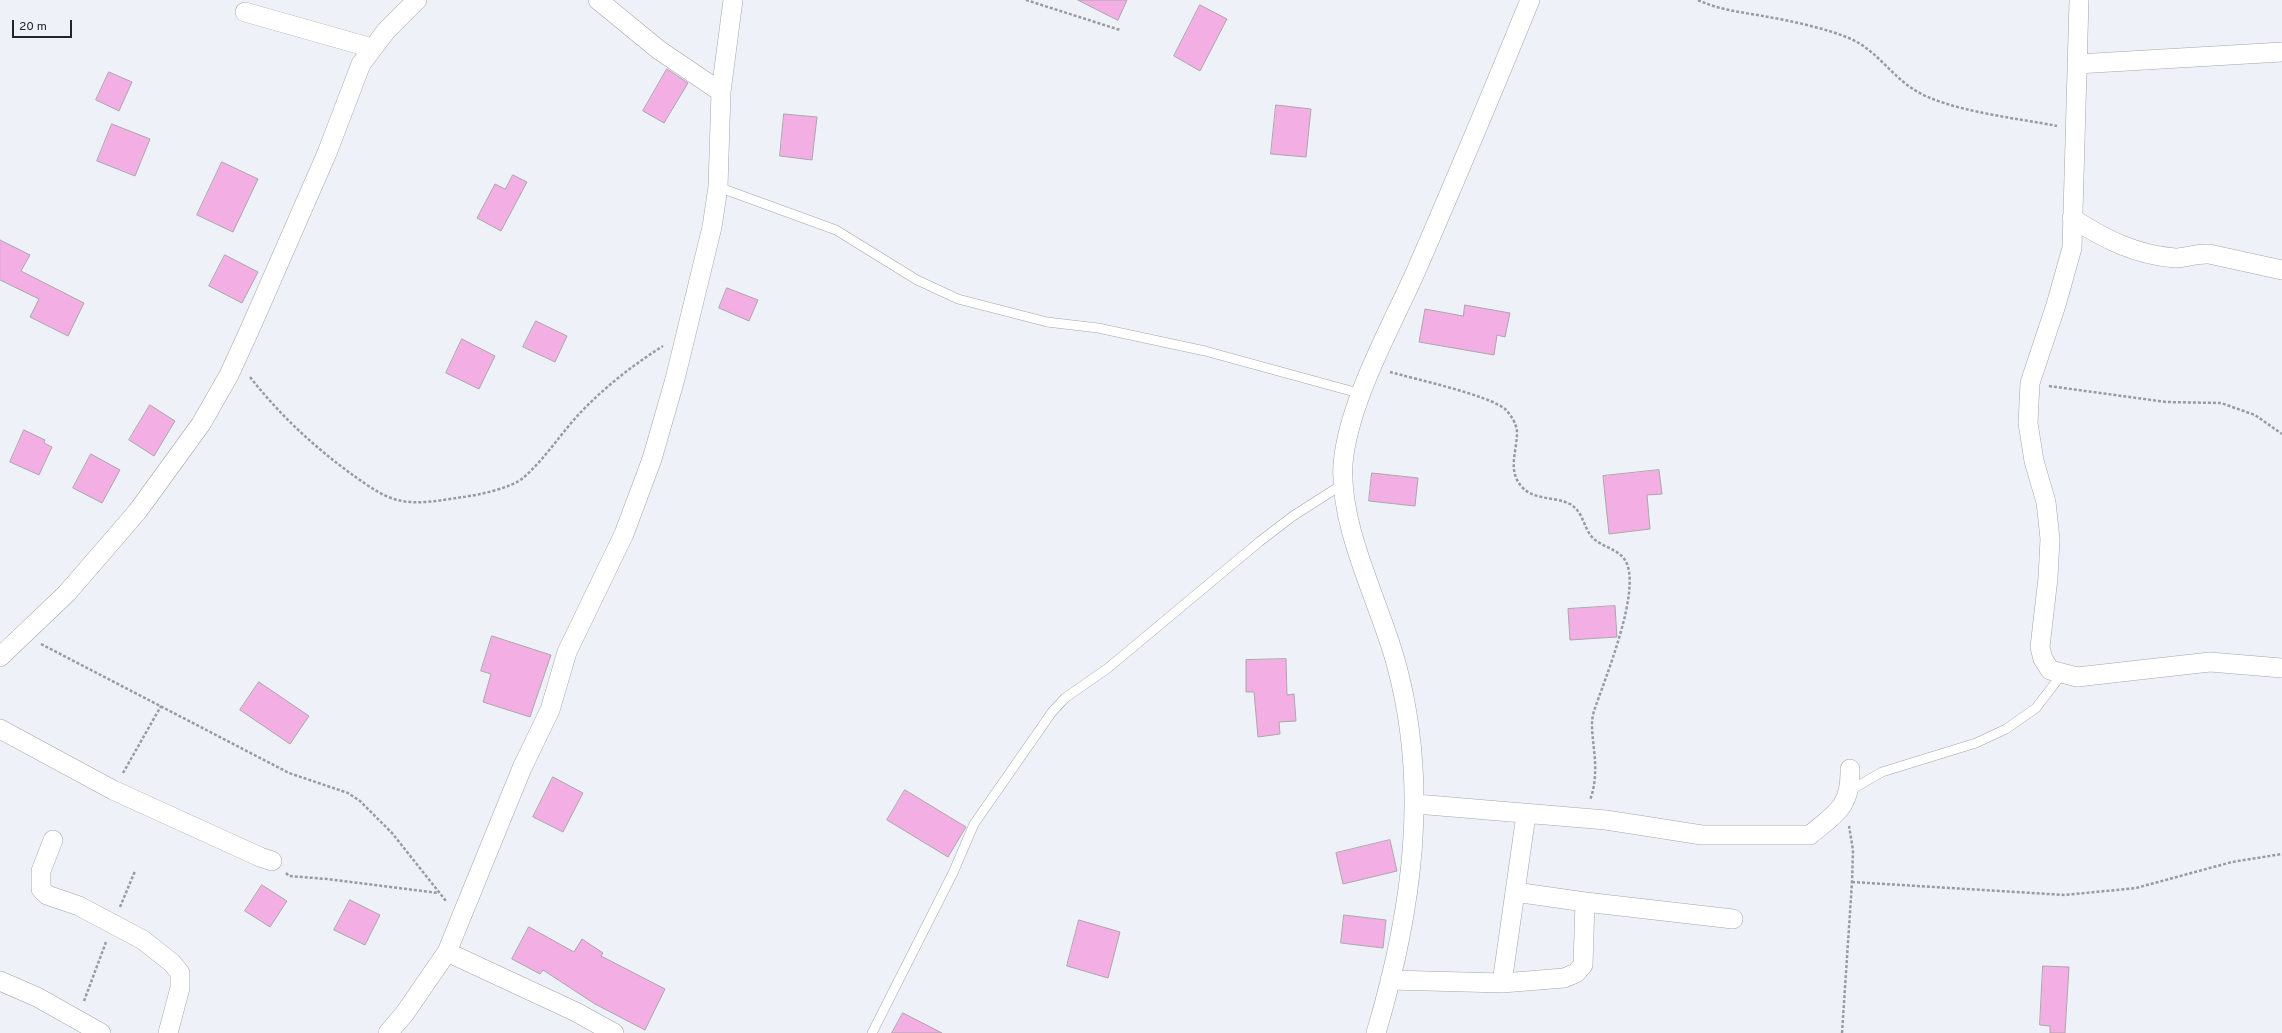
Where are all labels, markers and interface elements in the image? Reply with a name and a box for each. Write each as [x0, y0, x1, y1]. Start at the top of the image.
scale bar [14, 12, 74, 38]
text: 20 m [19, 19, 47, 35]

